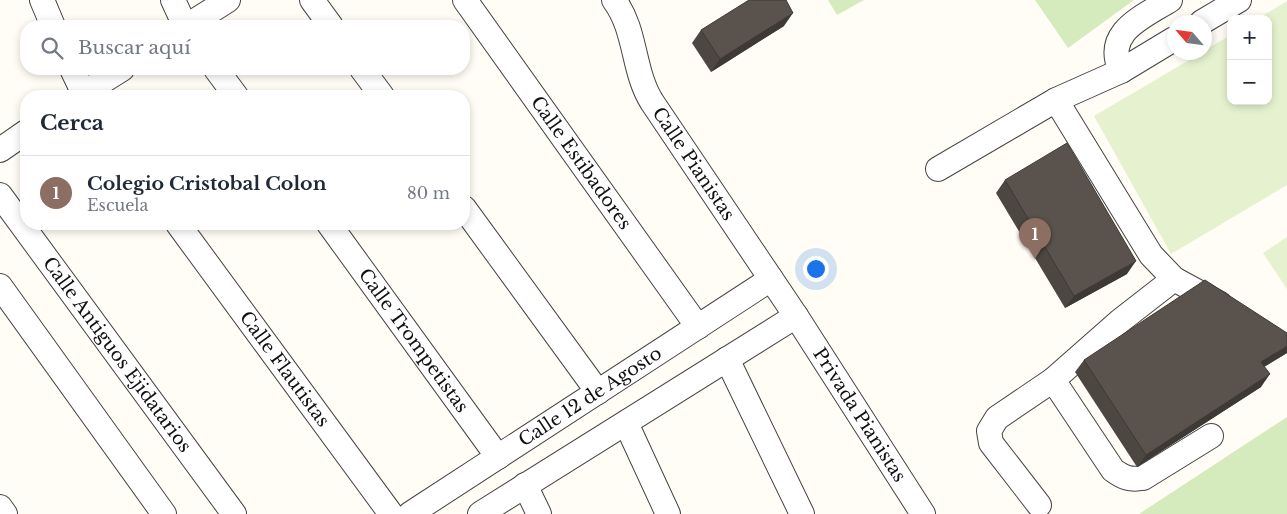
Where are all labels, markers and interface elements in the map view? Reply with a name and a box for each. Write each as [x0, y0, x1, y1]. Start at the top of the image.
north arrow [1167, 15, 1212, 60]
map controls [1227, 15, 1272, 105]
button: + [1227, 15, 1272, 60]
search box [20, 20, 470, 75]
icon: search [38, 34, 66, 62]
text: Buscar aquí [78, 36, 191, 59]
button: − [1227, 60, 1272, 105]
street label: Calle Estibadores [526, 92, 636, 234]
street label: Calle Pianistas [648, 103, 740, 225]
text: Cerca [40, 110, 104, 136]
text: Colegio Cristobal Colon [87, 172, 326, 195]
text: 1 [53, 183, 59, 203]
text: 80 m [407, 183, 450, 203]
text: Escuela [87, 195, 148, 215]
pin: 1 [1019, 218, 1051, 259]
street label: Calle Antiguos Ejidatarios [38, 253, 196, 457]
your location [803, 256, 829, 282]
street label: Calle Trompetistas [354, 264, 473, 417]
street label: Calle Flautistas [235, 307, 334, 431]
street label: Calle 12 de Agosto [515, 342, 666, 451]
street label: Privada Pianistas [808, 344, 911, 486]

